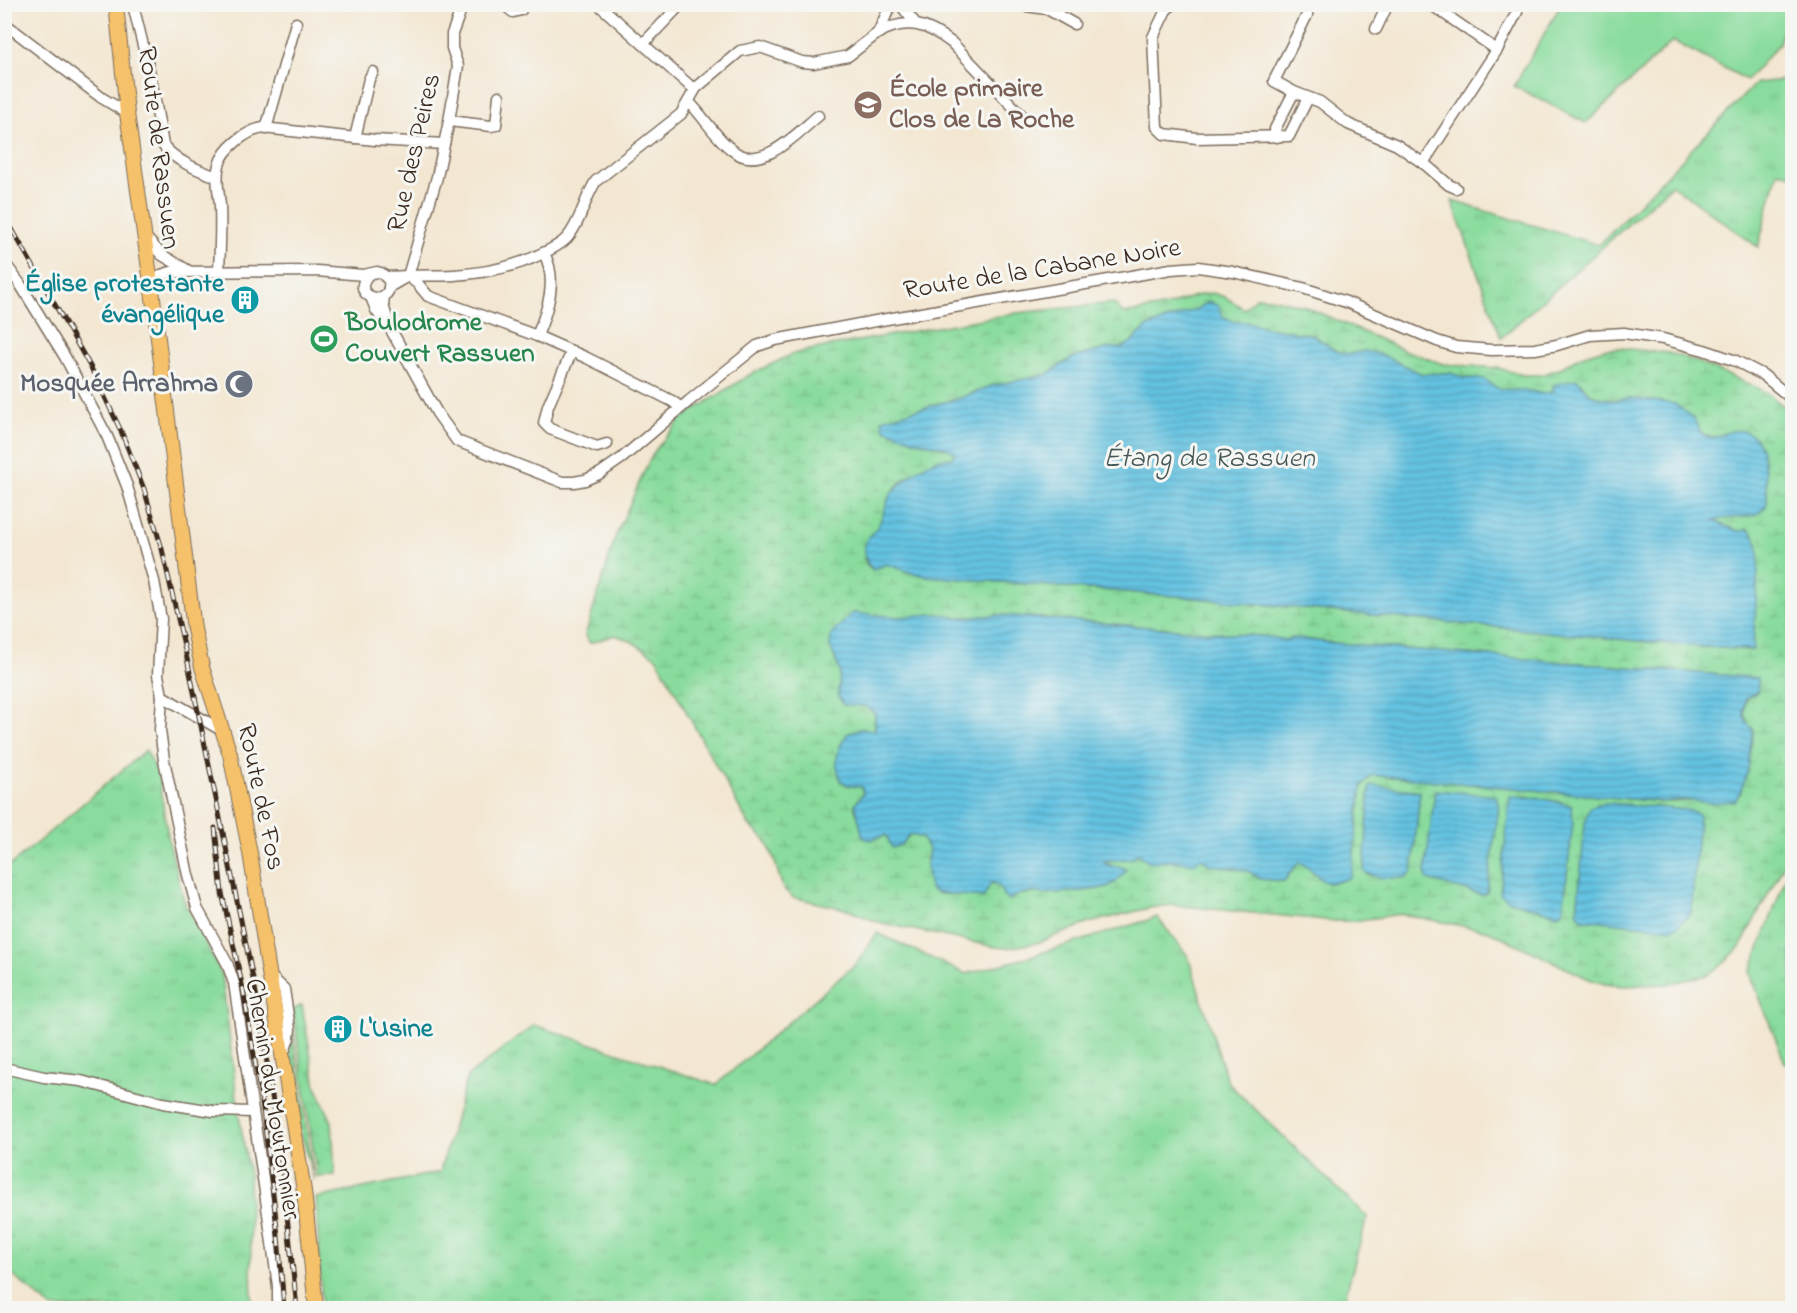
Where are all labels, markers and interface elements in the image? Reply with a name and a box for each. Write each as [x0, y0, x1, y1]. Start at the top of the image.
street label: Route de Rassuen [126, 44, 190, 252]
street label: Rue des Peires [378, 70, 452, 236]
place label: École primaire Clos de La Roche [889, 70, 1075, 140]
school or university icon: École primaire Clos de La Roche [852, 89, 884, 121]
street label: Route de la Cabane Noire [901, 229, 1184, 311]
place label: Église protestante évangélique [24, 265, 225, 336]
building icon: Église protestante évangélique [229, 284, 261, 316]
place label: Boulodrome Couvert Rassuen [343, 304, 535, 374]
sports icon: Boulodrome Couvert Rassuen [308, 323, 340, 355]
place label: Mosquée Arrahma [20, 365, 218, 404]
mosque icon: Mosquée Arrahma [223, 368, 255, 400]
water label: Étang de Rassuen [1103, 439, 1316, 480]
street label: Route de Fos [225, 720, 295, 874]
street label: Chemin du Moutonnier [234, 976, 310, 1223]
place label: L'Usine [359, 1010, 434, 1049]
building icon: L'Usine [322, 1013, 354, 1045]

